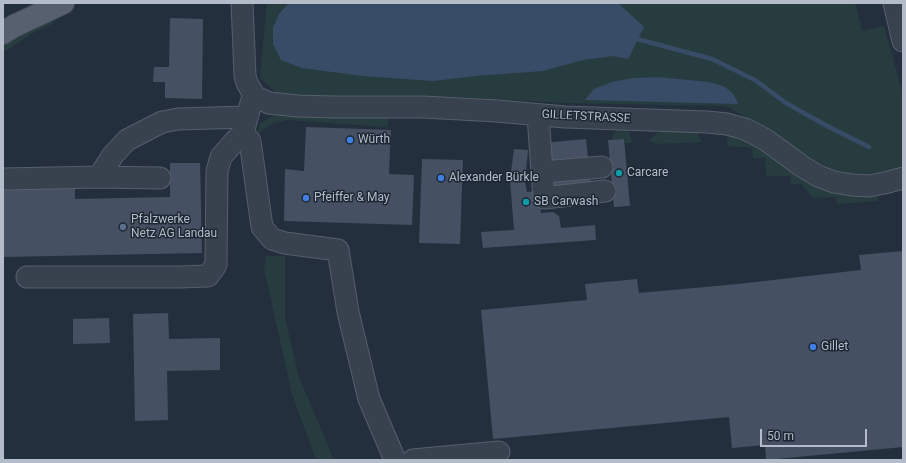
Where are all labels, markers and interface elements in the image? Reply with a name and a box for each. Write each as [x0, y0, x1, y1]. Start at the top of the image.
street label: GILLETSTRASSE [541, 107, 631, 127]
place label: Würth [358, 133, 390, 147]
marker: Würth [345, 135, 355, 145]
place label: Carcare [627, 166, 668, 180]
marker: Carcare [614, 168, 624, 178]
place label: Alexander Bürkle [449, 171, 539, 185]
marker: Alexander Bürkle [436, 173, 446, 183]
place label: Pfeiffer & May [314, 191, 390, 205]
marker: Pfeiffer & May [301, 193, 311, 203]
place label: SB Carwash [534, 195, 598, 209]
marker: SB Carwash [521, 197, 531, 207]
place label: Pfalzwerke Netz AG Landau [131, 213, 217, 241]
marker: Pfalzwerke Netz AG Landau [118, 222, 128, 232]
place label: Gillet [821, 340, 848, 354]
marker: Gillet [808, 342, 818, 352]
scale bar [762, 421, 869, 447]
text: 50 m [767, 429, 794, 443]

